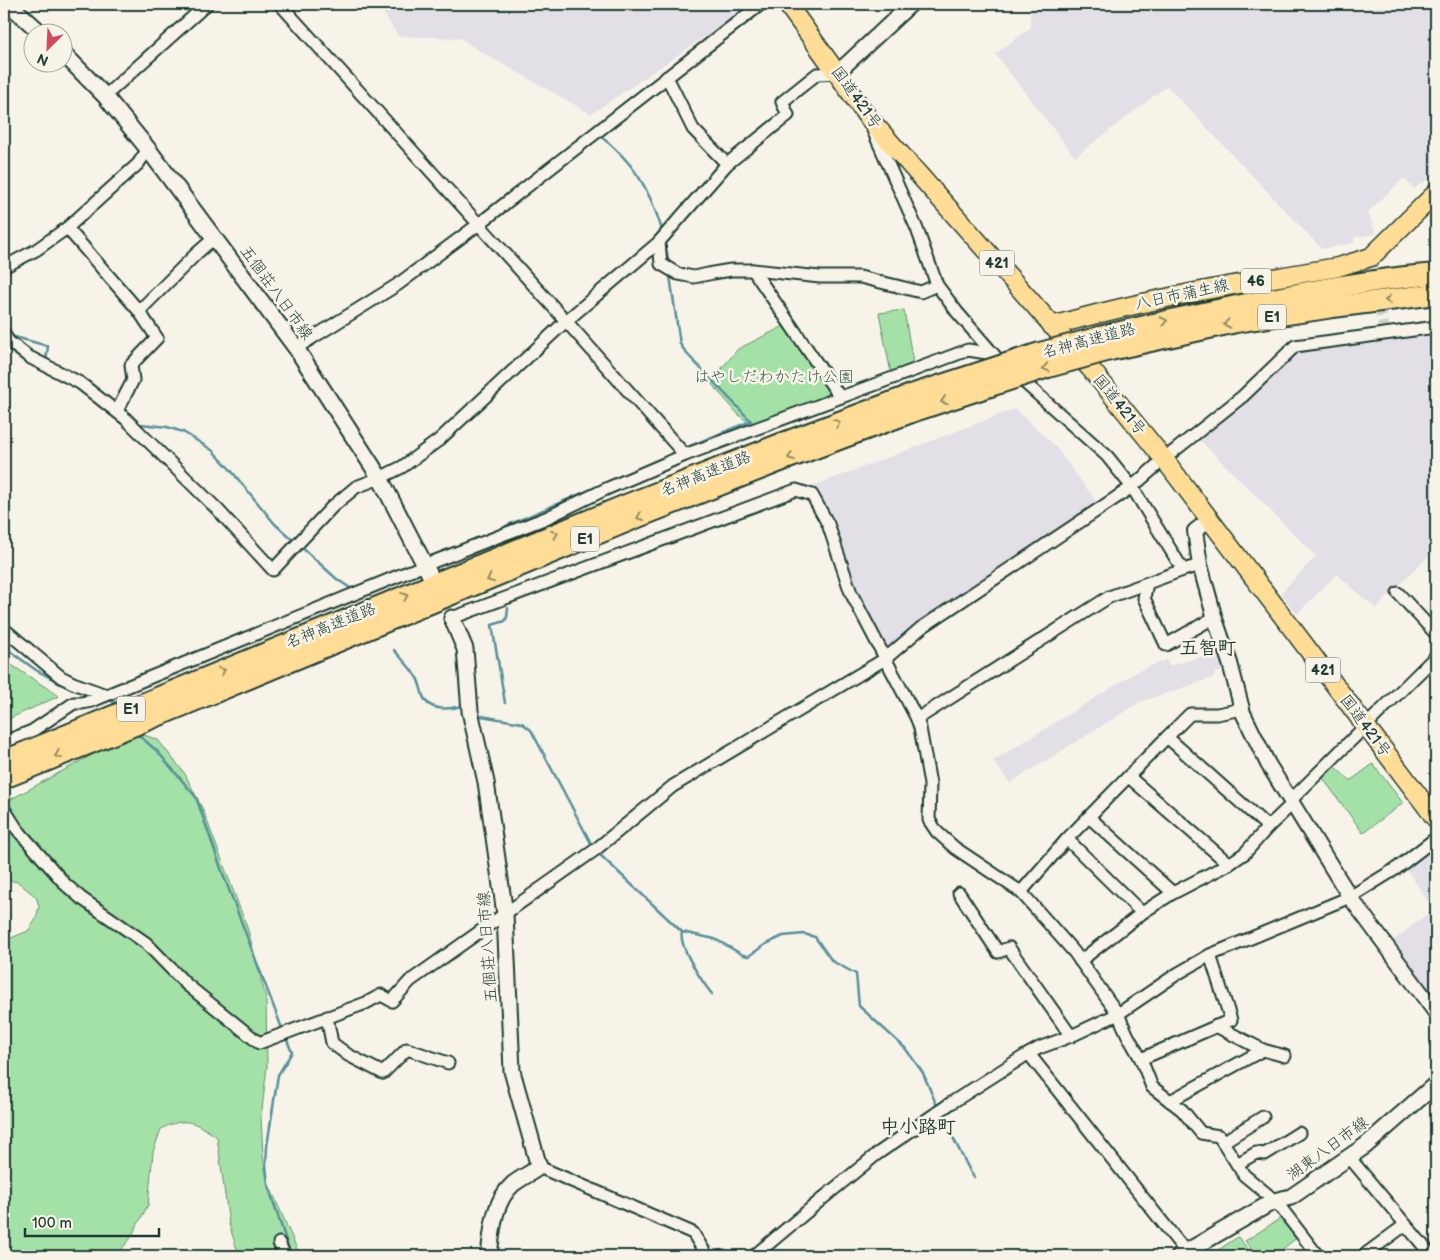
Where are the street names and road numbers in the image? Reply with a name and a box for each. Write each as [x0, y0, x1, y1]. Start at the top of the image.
street label: 国道421号 [827, 63, 885, 133]
street label: 五個荘八日市線 [235, 242, 317, 344]
road number: 421 [980, 250, 1014, 276]
road number: 46 [1241, 268, 1271, 294]
street label: 八日市蒲生線 [1133, 276, 1231, 314]
road number: E1 [1258, 304, 1286, 330]
street label: 名神高速道路 [1040, 319, 1138, 363]
street label: 国道421号 [1089, 371, 1149, 439]
street label: 名神高速道路 [658, 447, 754, 501]
road number: E1 [571, 526, 599, 552]
street label: 名神高速道路 [283, 599, 379, 653]
road number: 421 [1306, 658, 1340, 682]
street label: 国道421号 [1335, 691, 1395, 761]
road number: E1 [117, 696, 145, 722]
street label: 五個荘八日市線 [475, 890, 501, 1004]
street label: 湖東八日市線 [1284, 1113, 1372, 1185]

